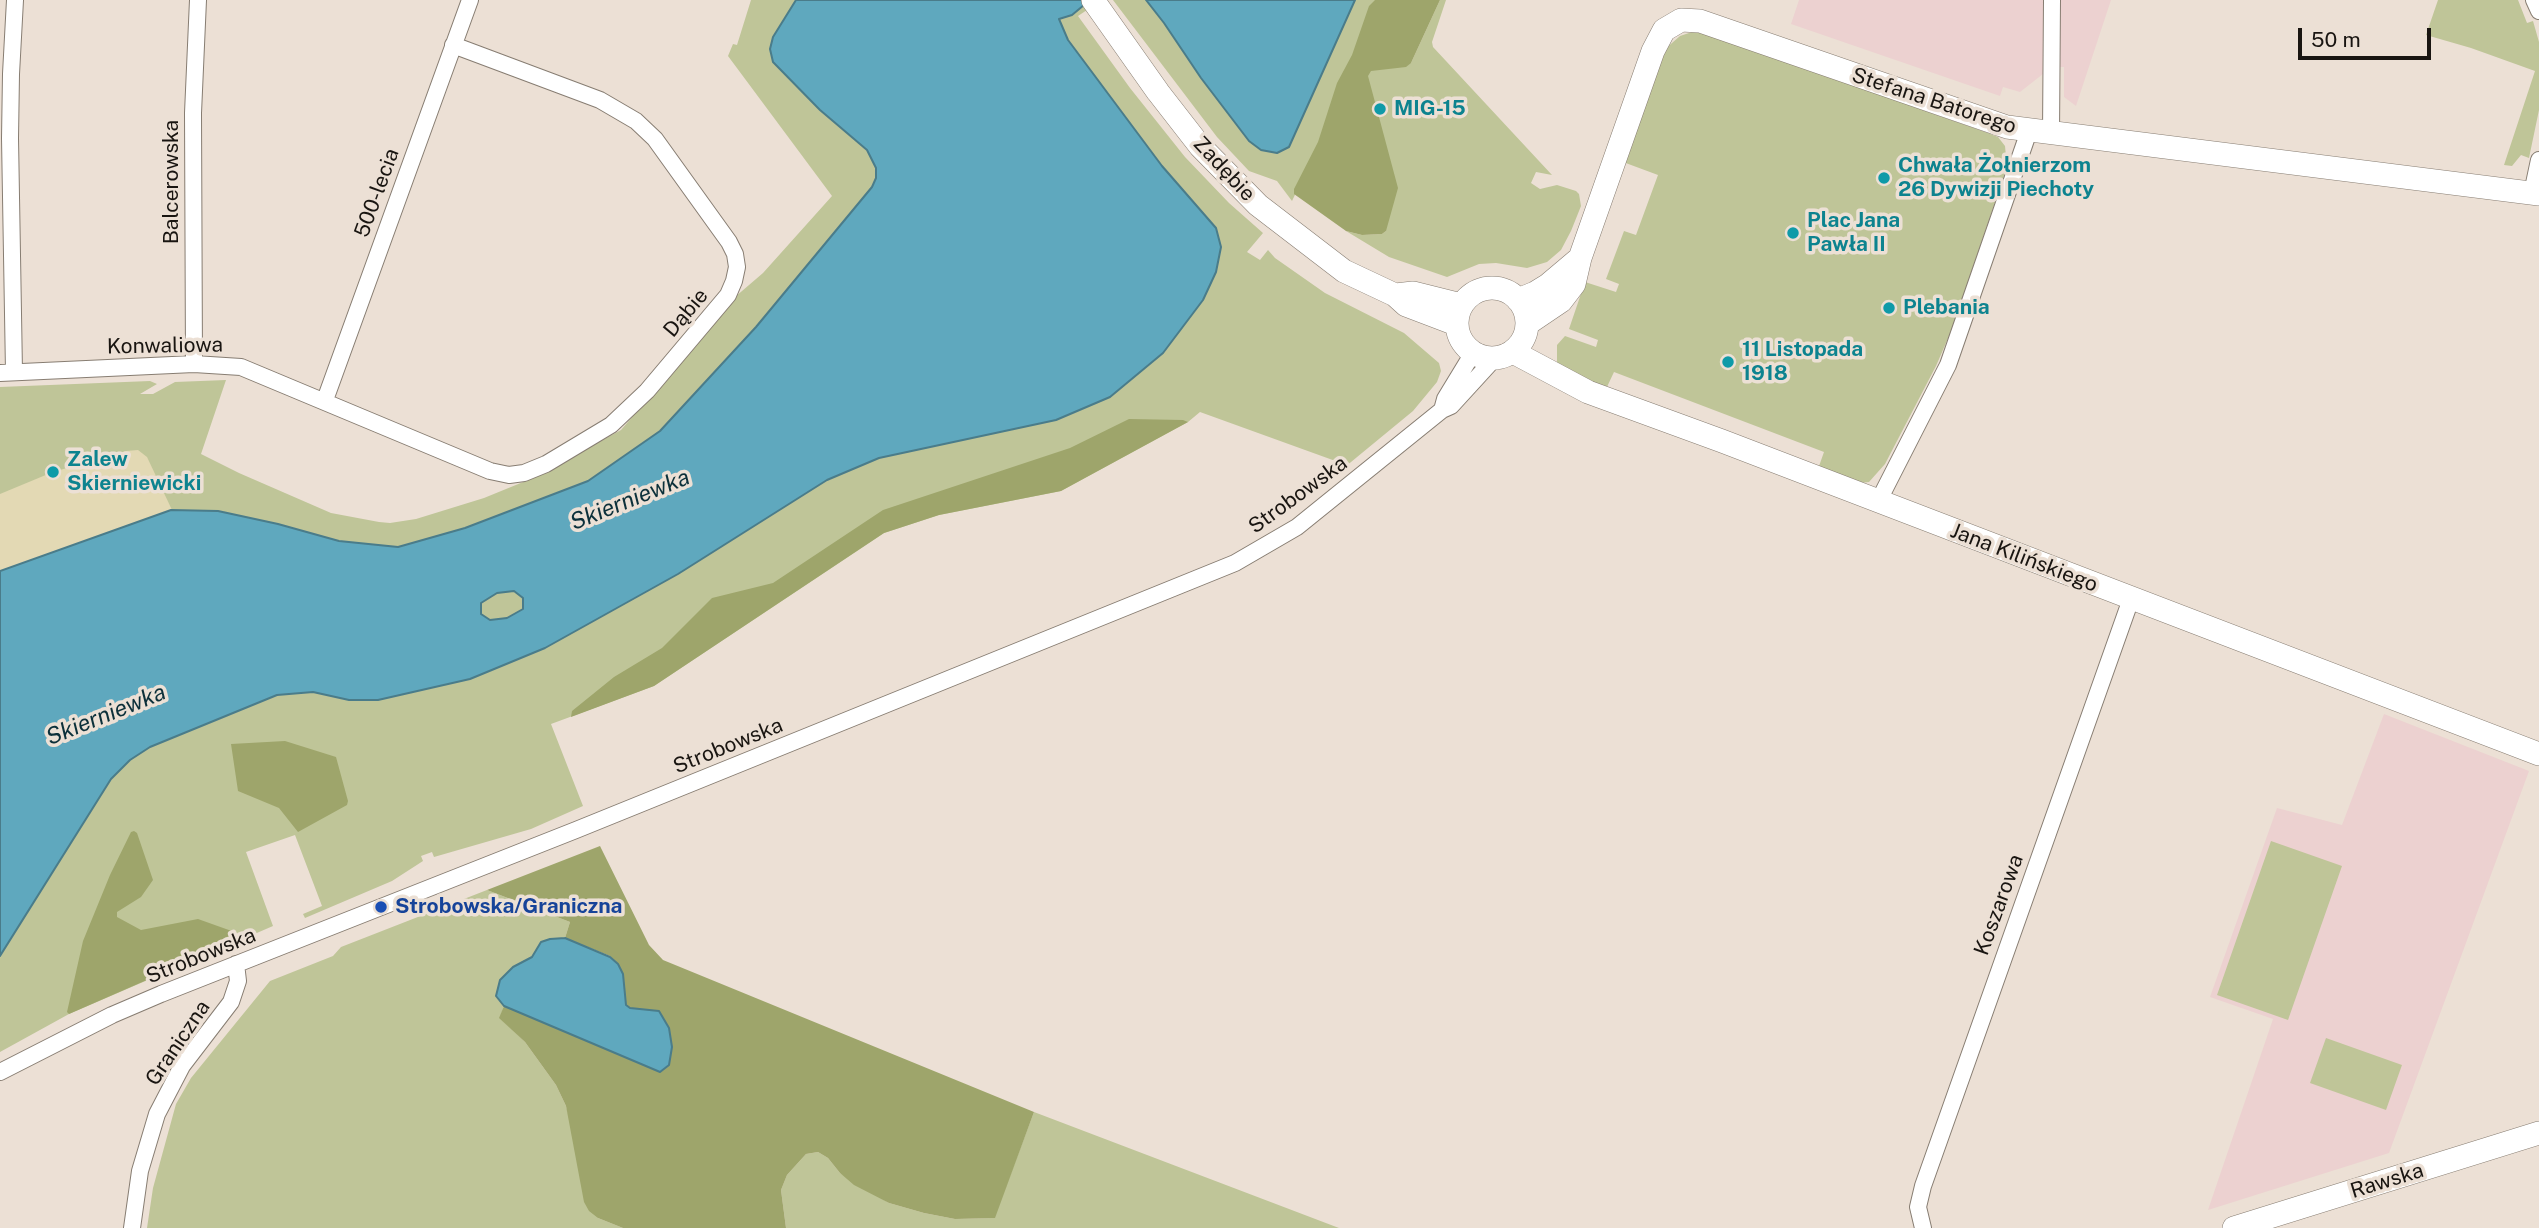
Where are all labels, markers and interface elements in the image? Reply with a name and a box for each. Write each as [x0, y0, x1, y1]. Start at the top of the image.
scale bar [2301, 14, 2434, 58]
text: 50 m [2311, 27, 2361, 52]
street label: Stefana Batorego [1849, 63, 2019, 139]
place label: MIG-15 [1394, 96, 1466, 122]
marker: MIG-15 [1372, 101, 1388, 117]
street label: Balcerowska [159, 120, 185, 244]
street label: Zadębie [1188, 131, 1260, 207]
street label: 500-lecia [349, 145, 405, 241]
place label: Chwała Żołnierzom 26 Dywizji Piechoty [1898, 153, 2094, 203]
marker: Chwała Żołnierzom 26 Dywizji Piechoty [1876, 170, 1892, 186]
place label: Plac Jana Pawła II [1807, 208, 1900, 258]
marker: Plac Jana Pawła II [1785, 225, 1801, 241]
street label: Dąbie [658, 284, 714, 342]
place label: Plebania [1903, 295, 1990, 321]
marker: Plebania [1881, 300, 1897, 316]
street label: Konwaliowa [107, 332, 223, 360]
place label: 11 Listopada 1918 [1742, 337, 1863, 387]
marker: 11 Listopada 1918 [1720, 354, 1736, 370]
place label: Zalew Skierniewicki [67, 447, 201, 497]
street label: Strobowska [1244, 451, 1352, 539]
water label: Skierniewka [566, 463, 694, 537]
marker: Zalew Skierniewicki [45, 464, 61, 480]
street label: Jana Kilińskiego [1947, 518, 2101, 598]
water label: Skierniewka [42, 678, 170, 752]
street label: Strobowska [670, 713, 786, 779]
street label: Koszarowa [1969, 851, 2029, 959]
place label: Strobowska/Graniczna [395, 894, 622, 920]
marker: Strobowska/Graniczna [373, 899, 389, 915]
street label: Strobowska [143, 923, 259, 989]
street label: Graniczna [140, 996, 216, 1090]
street label: Rawska [2347, 1158, 2427, 1204]

